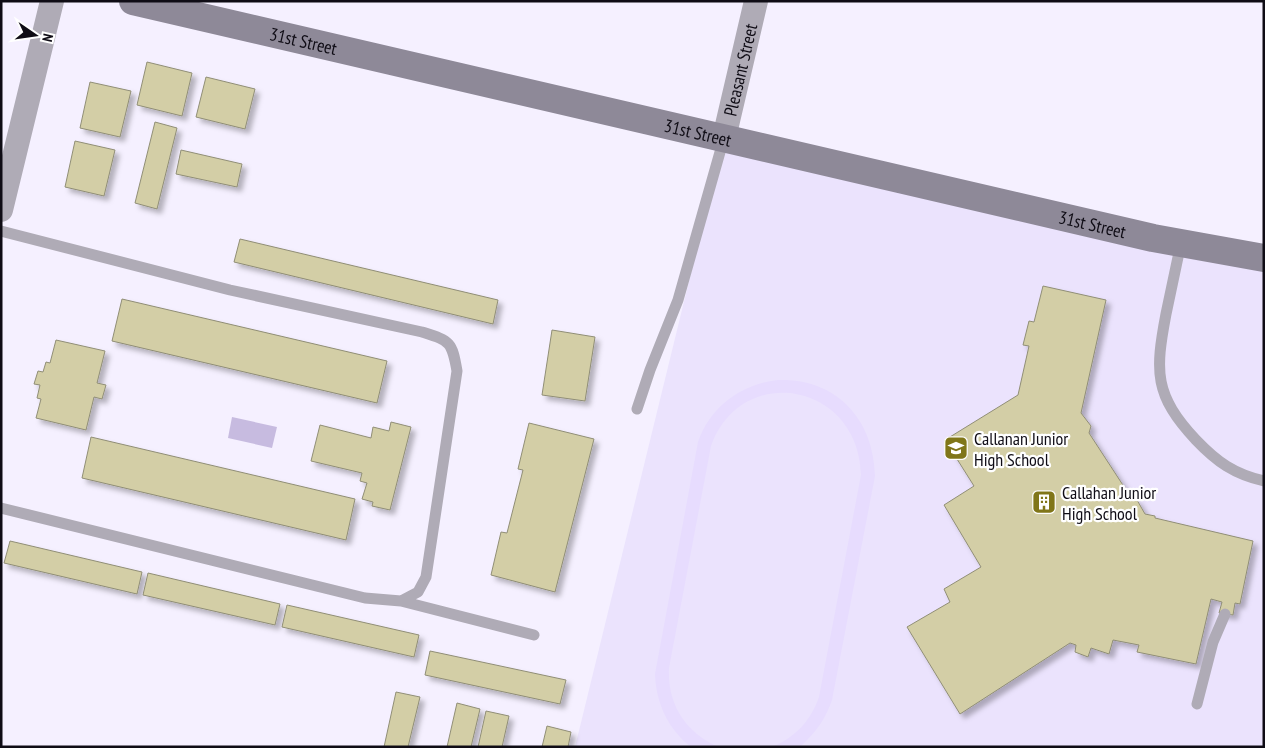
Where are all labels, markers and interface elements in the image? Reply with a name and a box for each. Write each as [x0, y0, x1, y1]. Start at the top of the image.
north arrow [10, 10, 60, 60]
street label: Pleasant Street [718, 21, 762, 118]
street label: 31st Street [268, 22, 339, 60]
text: N [38, 32, 57, 44]
street label: 31st Street [662, 113, 734, 151]
street label: 31st Street [1057, 205, 1128, 243]
place label: Callanan Junior High School [974, 427, 1068, 471]
school or university icon: Callanan Junior High School [943, 435, 969, 461]
place label: Callahan Junior High School [1062, 481, 1156, 525]
building icon: Callahan Junior High School [1031, 489, 1057, 515]

